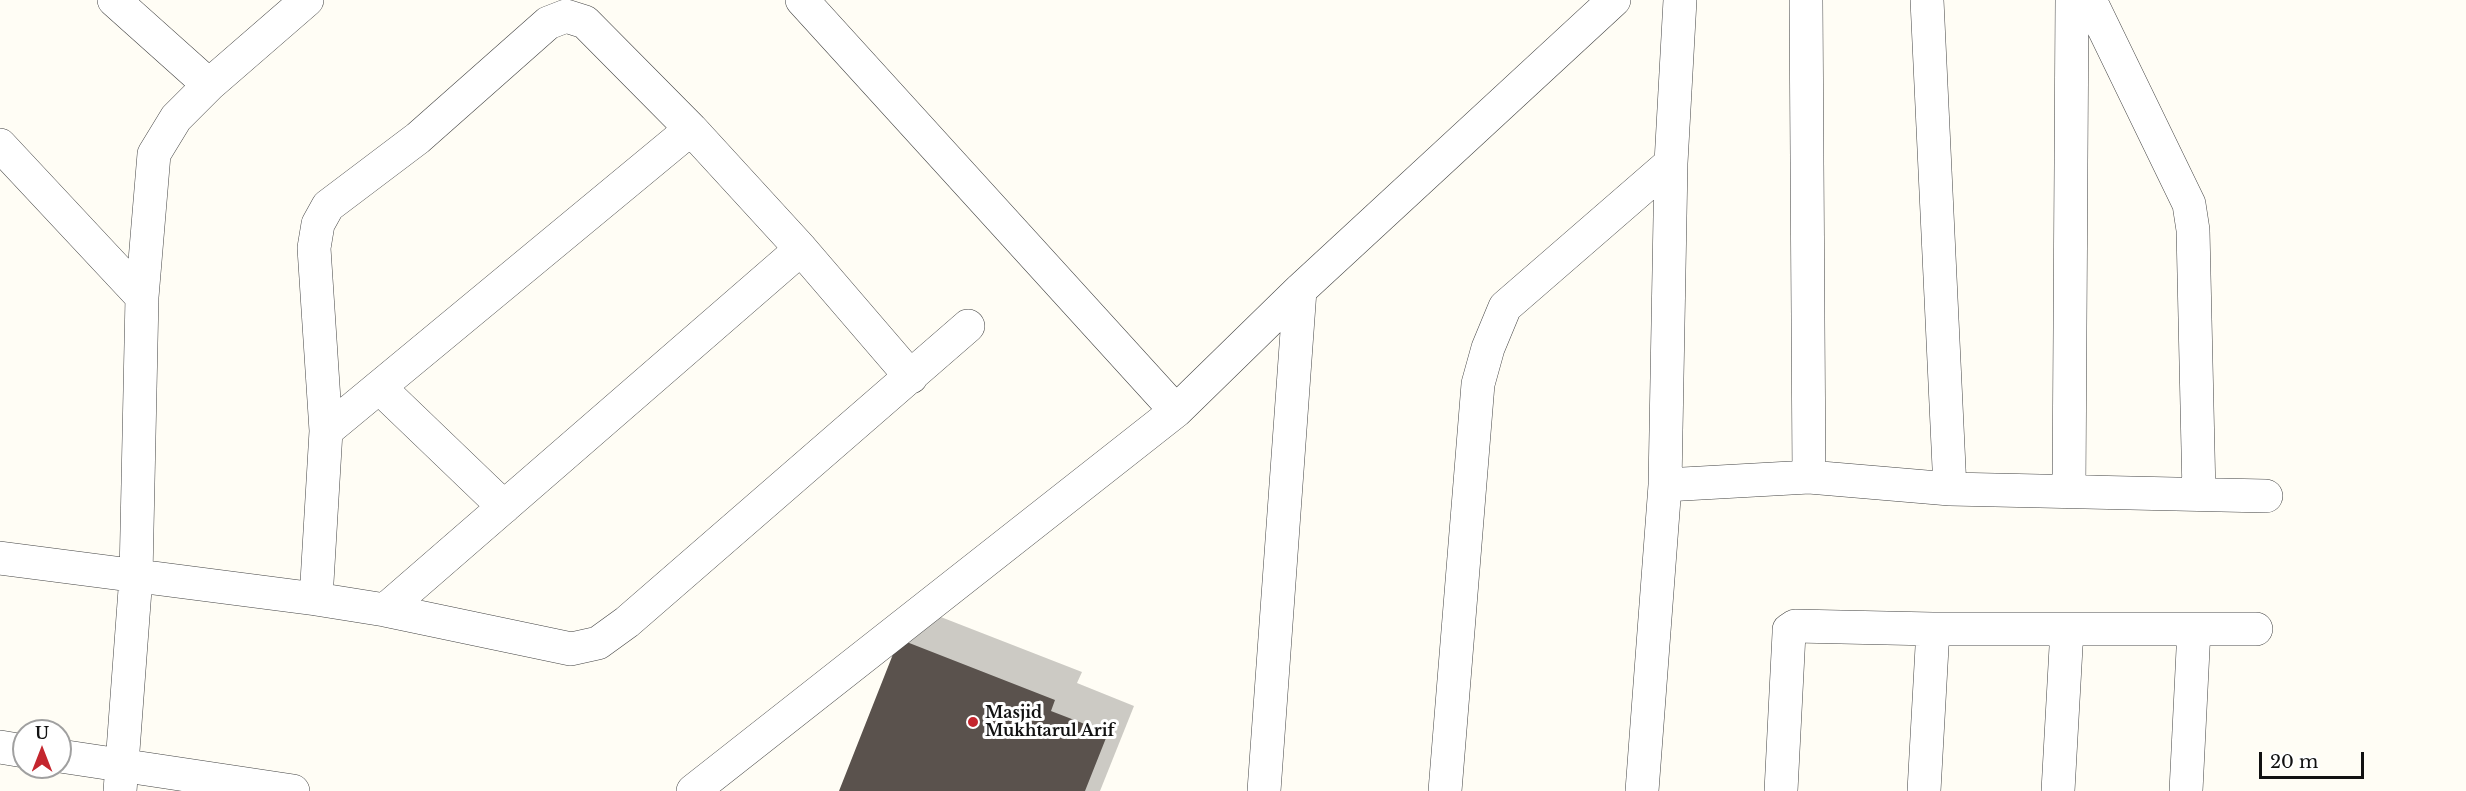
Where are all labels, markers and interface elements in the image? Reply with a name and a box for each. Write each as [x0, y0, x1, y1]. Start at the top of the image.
place label: Masjid Mukhtarul Arif [985, 703, 1115, 741]
marker: Masjid Mukhtarul Arif [966, 715, 980, 729]
north arrow [12, 719, 72, 779]
text: U [35, 723, 49, 743]
scale bar [2262, 740, 2367, 778]
text: 20 m [2270, 751, 2318, 773]

